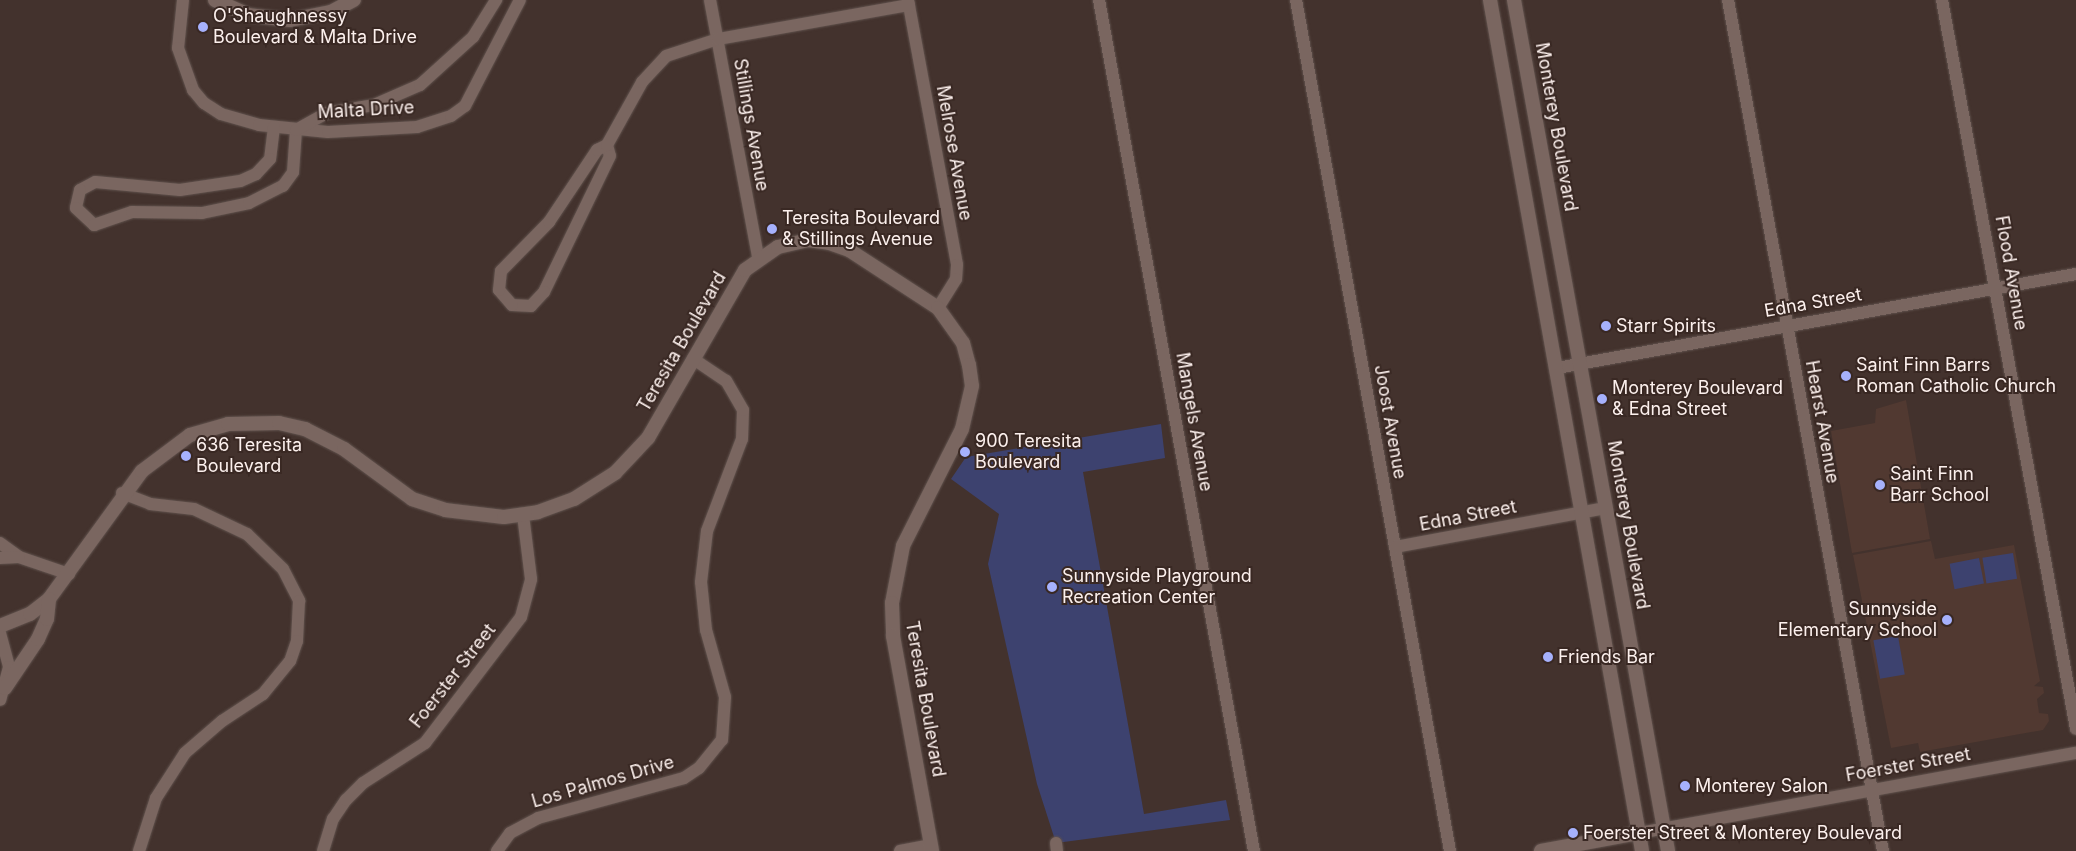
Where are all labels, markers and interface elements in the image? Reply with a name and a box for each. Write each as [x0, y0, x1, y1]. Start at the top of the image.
place label: O'Shaughnessy Boulevard & Malta Drive [213, 6, 417, 48]
marker: O'Shaughnessy Boulevard & Malta Drive [197, 21, 209, 33]
street label: Monterey Boulevard [1531, 41, 1581, 213]
street label: Stillings Avenue [729, 57, 773, 193]
street label: Melrose Avenue [931, 84, 977, 222]
street label: Malta Drive [317, 97, 415, 123]
place label: Teresita Boulevard & Stillings Avenue [782, 208, 940, 250]
street label: Flood Avenue [1990, 214, 2032, 332]
marker: Teresita Boulevard & Stillings Avenue [766, 223, 778, 235]
street label: Teresita Boulevard [633, 268, 731, 416]
street label: Edna Street [1763, 284, 1863, 322]
place label: Starr Spirits [1616, 315, 1716, 337]
marker: Starr Spirits [1600, 320, 1612, 332]
street label: Mangels Avenue [1171, 351, 1217, 493]
place label: Saint Finn Barrs Roman Catholic Church [1856, 355, 2056, 398]
street label: Hearst Avenue [1801, 359, 1843, 485]
street label: Joost Avenue [1369, 363, 1411, 481]
marker: Saint Finn Barrs Roman Catholic Church [1840, 370, 1852, 382]
place label: Monterey Boulevard & Edna Street [1612, 378, 1783, 420]
marker: Monterey Boulevard & Edna Street [1596, 393, 1608, 405]
place label: 900 Teresita Boulevard [975, 431, 1082, 474]
place label: 636 Teresita Boulevard [196, 435, 302, 478]
street label: Monterey Boulevard [1603, 439, 1653, 611]
marker: 900 Teresita Boulevard [959, 446, 971, 458]
marker: 636 Teresita Boulevard [180, 450, 192, 462]
place label: Saint Finn Barr School [1890, 464, 1989, 506]
marker: Saint Finn Barr School [1874, 479, 1886, 491]
street label: Edna Street [1418, 496, 1518, 536]
place label: Sunnyside Playground Recreation Center [1062, 566, 1252, 608]
marker: Sunnyside Playground Recreation Center [1046, 581, 1058, 593]
place label: Sunnyside Elementary School [1778, 599, 1937, 642]
marker: Sunnyside Elementary School [1941, 614, 1953, 626]
street label: Teresita Boulevard [901, 619, 949, 779]
street label: Foerster Street [406, 620, 500, 732]
place label: Friends Bar [1558, 646, 1655, 668]
marker: Friends Bar [1542, 651, 1554, 663]
street label: Foerster Street [1844, 743, 1972, 787]
street label: Los Palmos Drive [529, 751, 677, 813]
place label: Monterey Salon [1695, 775, 1828, 797]
marker: Monterey Salon [1679, 780, 1691, 792]
place label: Foerster Street & Monterey Boulevard [1583, 822, 1902, 844]
marker: Foerster Street & Monterey Boulevard [1567, 827, 1579, 839]

